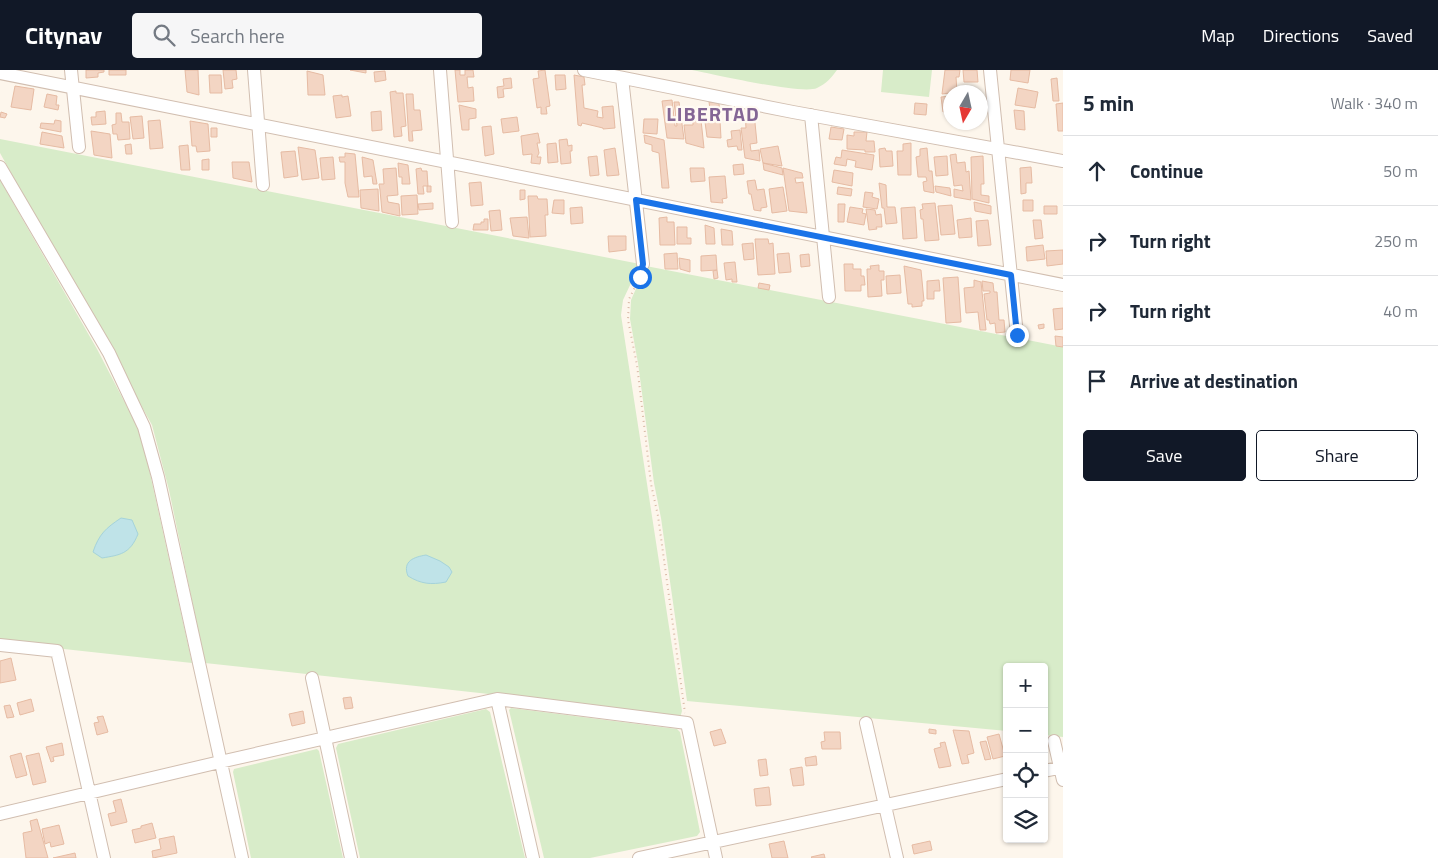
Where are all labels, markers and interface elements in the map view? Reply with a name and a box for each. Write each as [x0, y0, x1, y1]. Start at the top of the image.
search box [132, 13, 482, 58]
text: Citynav [25, 17, 102, 53]
icon: search [150, 21, 178, 49]
text: Search here [190, 21, 285, 50]
text: Map [1201, 22, 1235, 49]
text: Directions [1263, 22, 1339, 49]
text: Saved [1367, 22, 1413, 49]
north arrow [943, 85, 988, 130]
text: 5 min [1083, 87, 1134, 119]
text: Walk · 340 m [1330, 91, 1418, 115]
district label: LIBERTAD [666, 98, 760, 129]
text: Continue [1130, 156, 1203, 185]
icon: ahead [1083, 157, 1111, 185]
text: 50 m [1383, 159, 1418, 183]
text: Turn right [1130, 226, 1211, 255]
icon: right [1083, 227, 1111, 255]
text: 250 m [1374, 229, 1418, 253]
route start [629, 266, 652, 289]
text: Turn right [1130, 296, 1211, 325]
icon: right [1083, 297, 1111, 325]
text: 40 m [1383, 299, 1418, 323]
route end [1006, 324, 1029, 347]
text: Arrive at destination [1130, 366, 1298, 395]
icon: arrive [1083, 367, 1111, 395]
button: Save [1083, 430, 1246, 481]
button: Share [1256, 430, 1418, 481]
map controls [1003, 663, 1048, 843]
button: + [1003, 663, 1048, 708]
button: − [1003, 708, 1048, 753]
button: locate [1003, 753, 1048, 798]
button: layers [1003, 798, 1048, 843]

